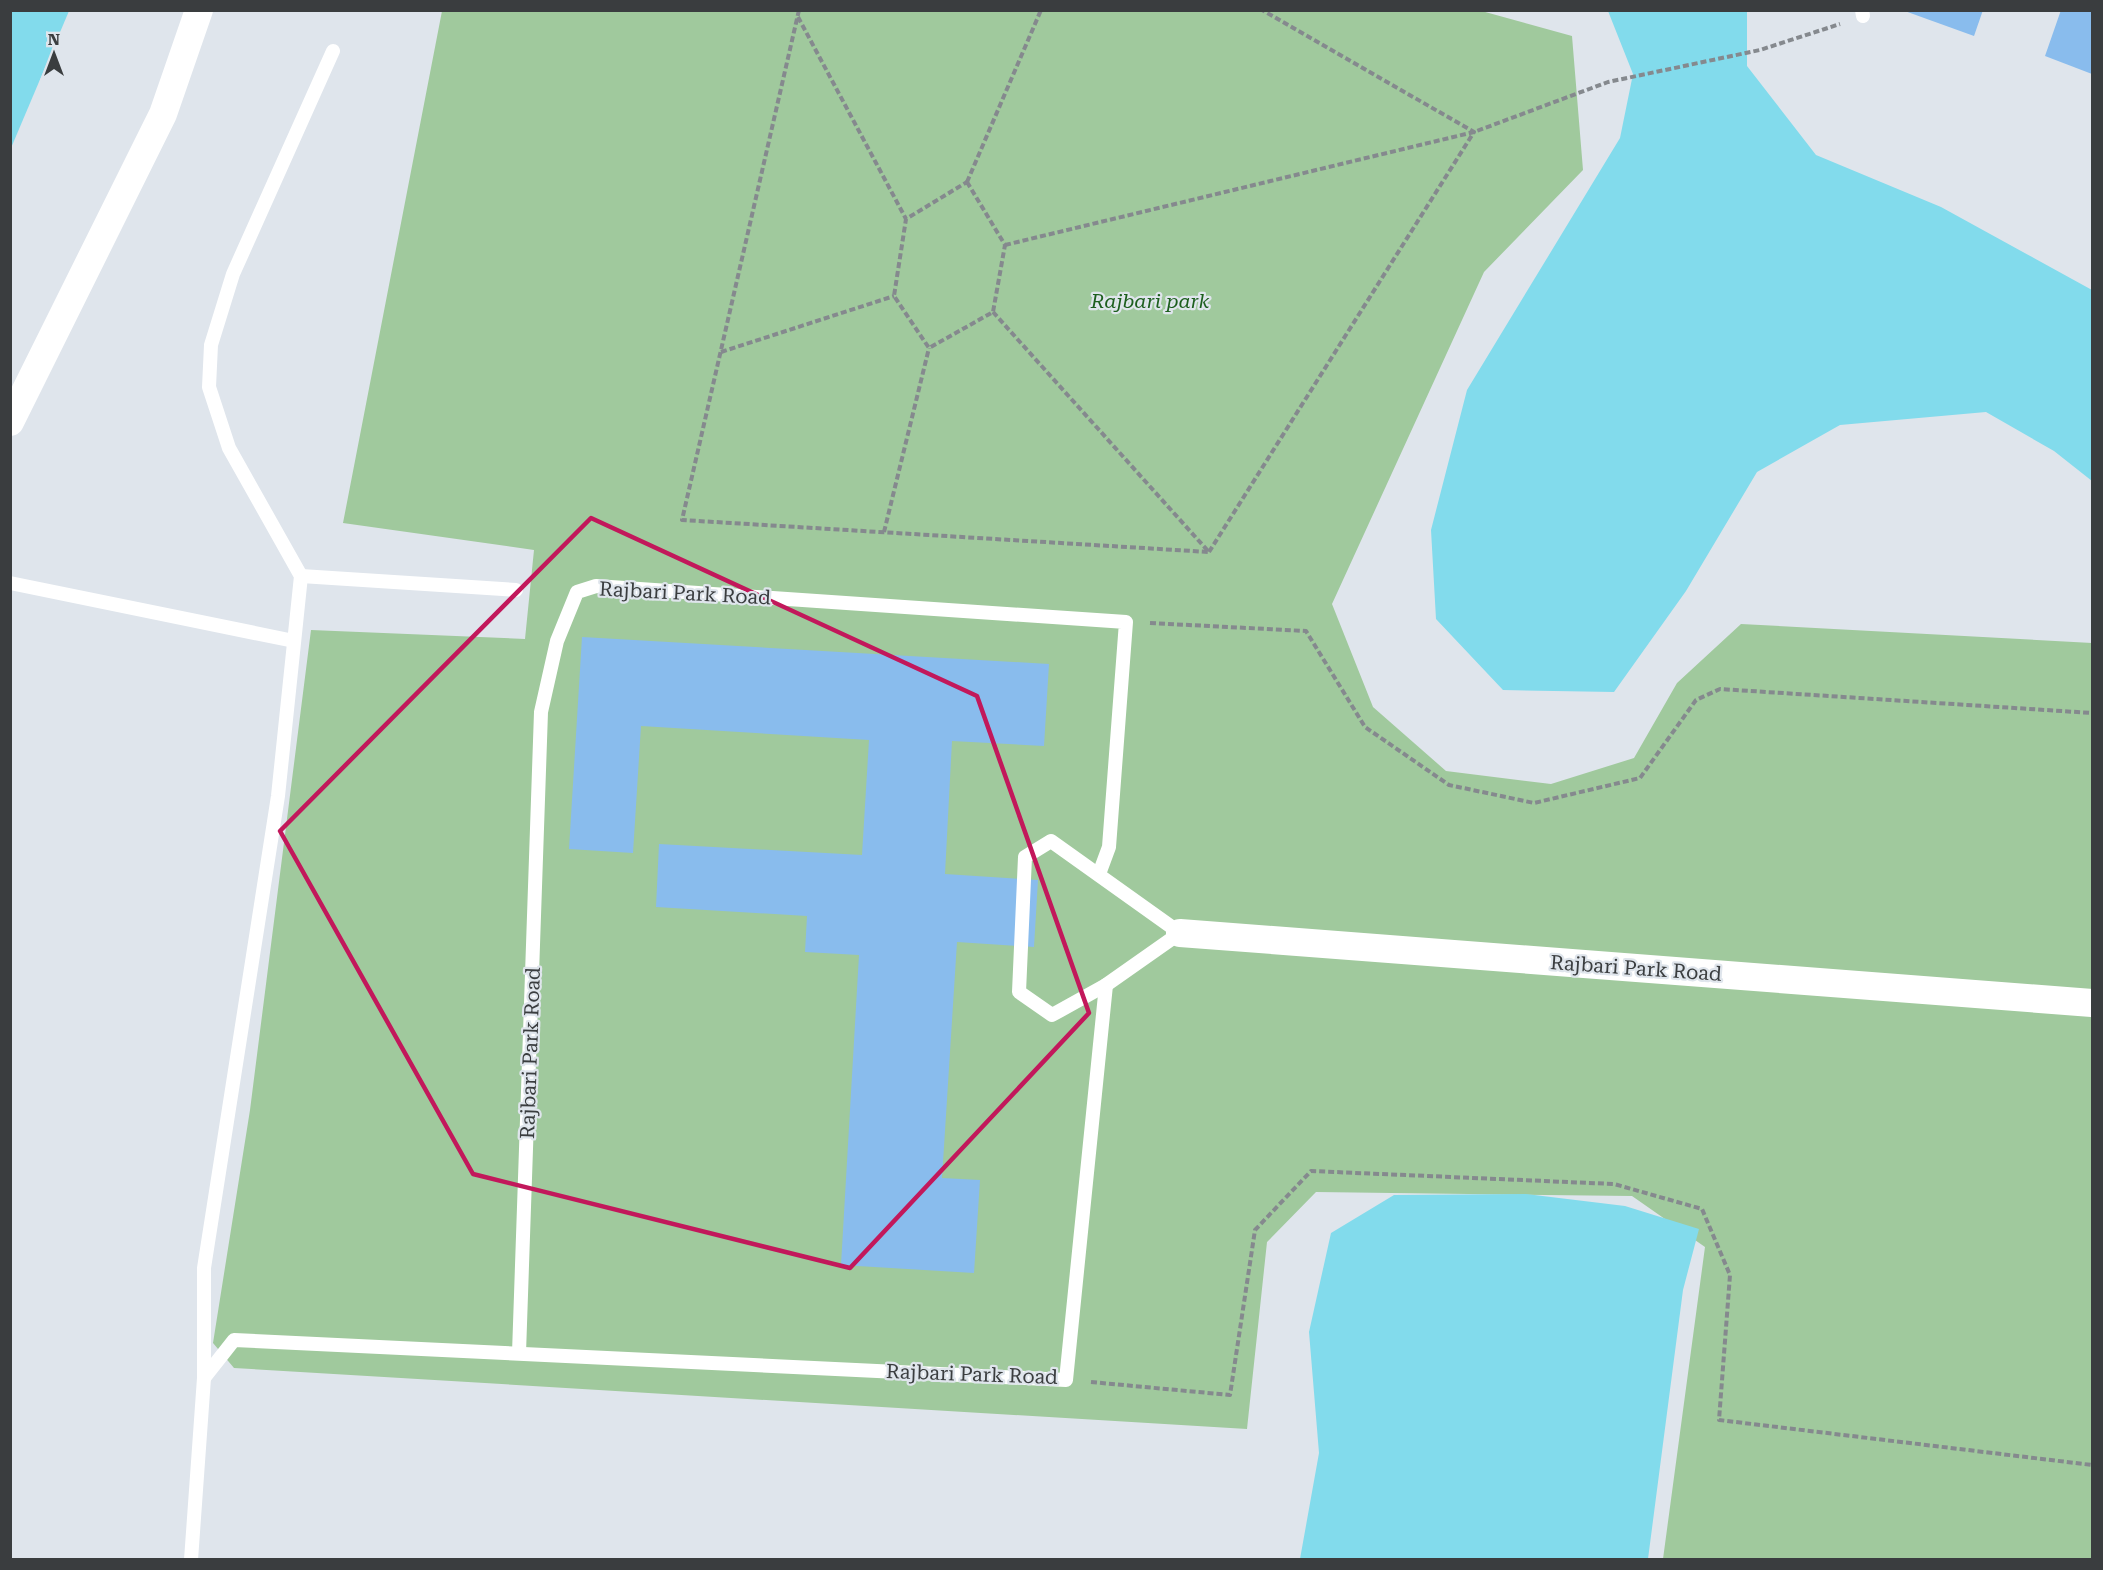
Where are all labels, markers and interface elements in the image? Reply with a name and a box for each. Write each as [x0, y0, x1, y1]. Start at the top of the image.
north arrow [24, 24, 84, 84]
text: N [48, 30, 60, 49]
park label: Rajbari park [1090, 289, 1209, 313]
street label: Rajbari Park Road [599, 577, 772, 609]
street label: Rajbari Park Road [1549, 950, 1723, 986]
street label: Rajbari Park Road [515, 966, 545, 1139]
street label: Rajbari Park Road [886, 1359, 1059, 1389]

